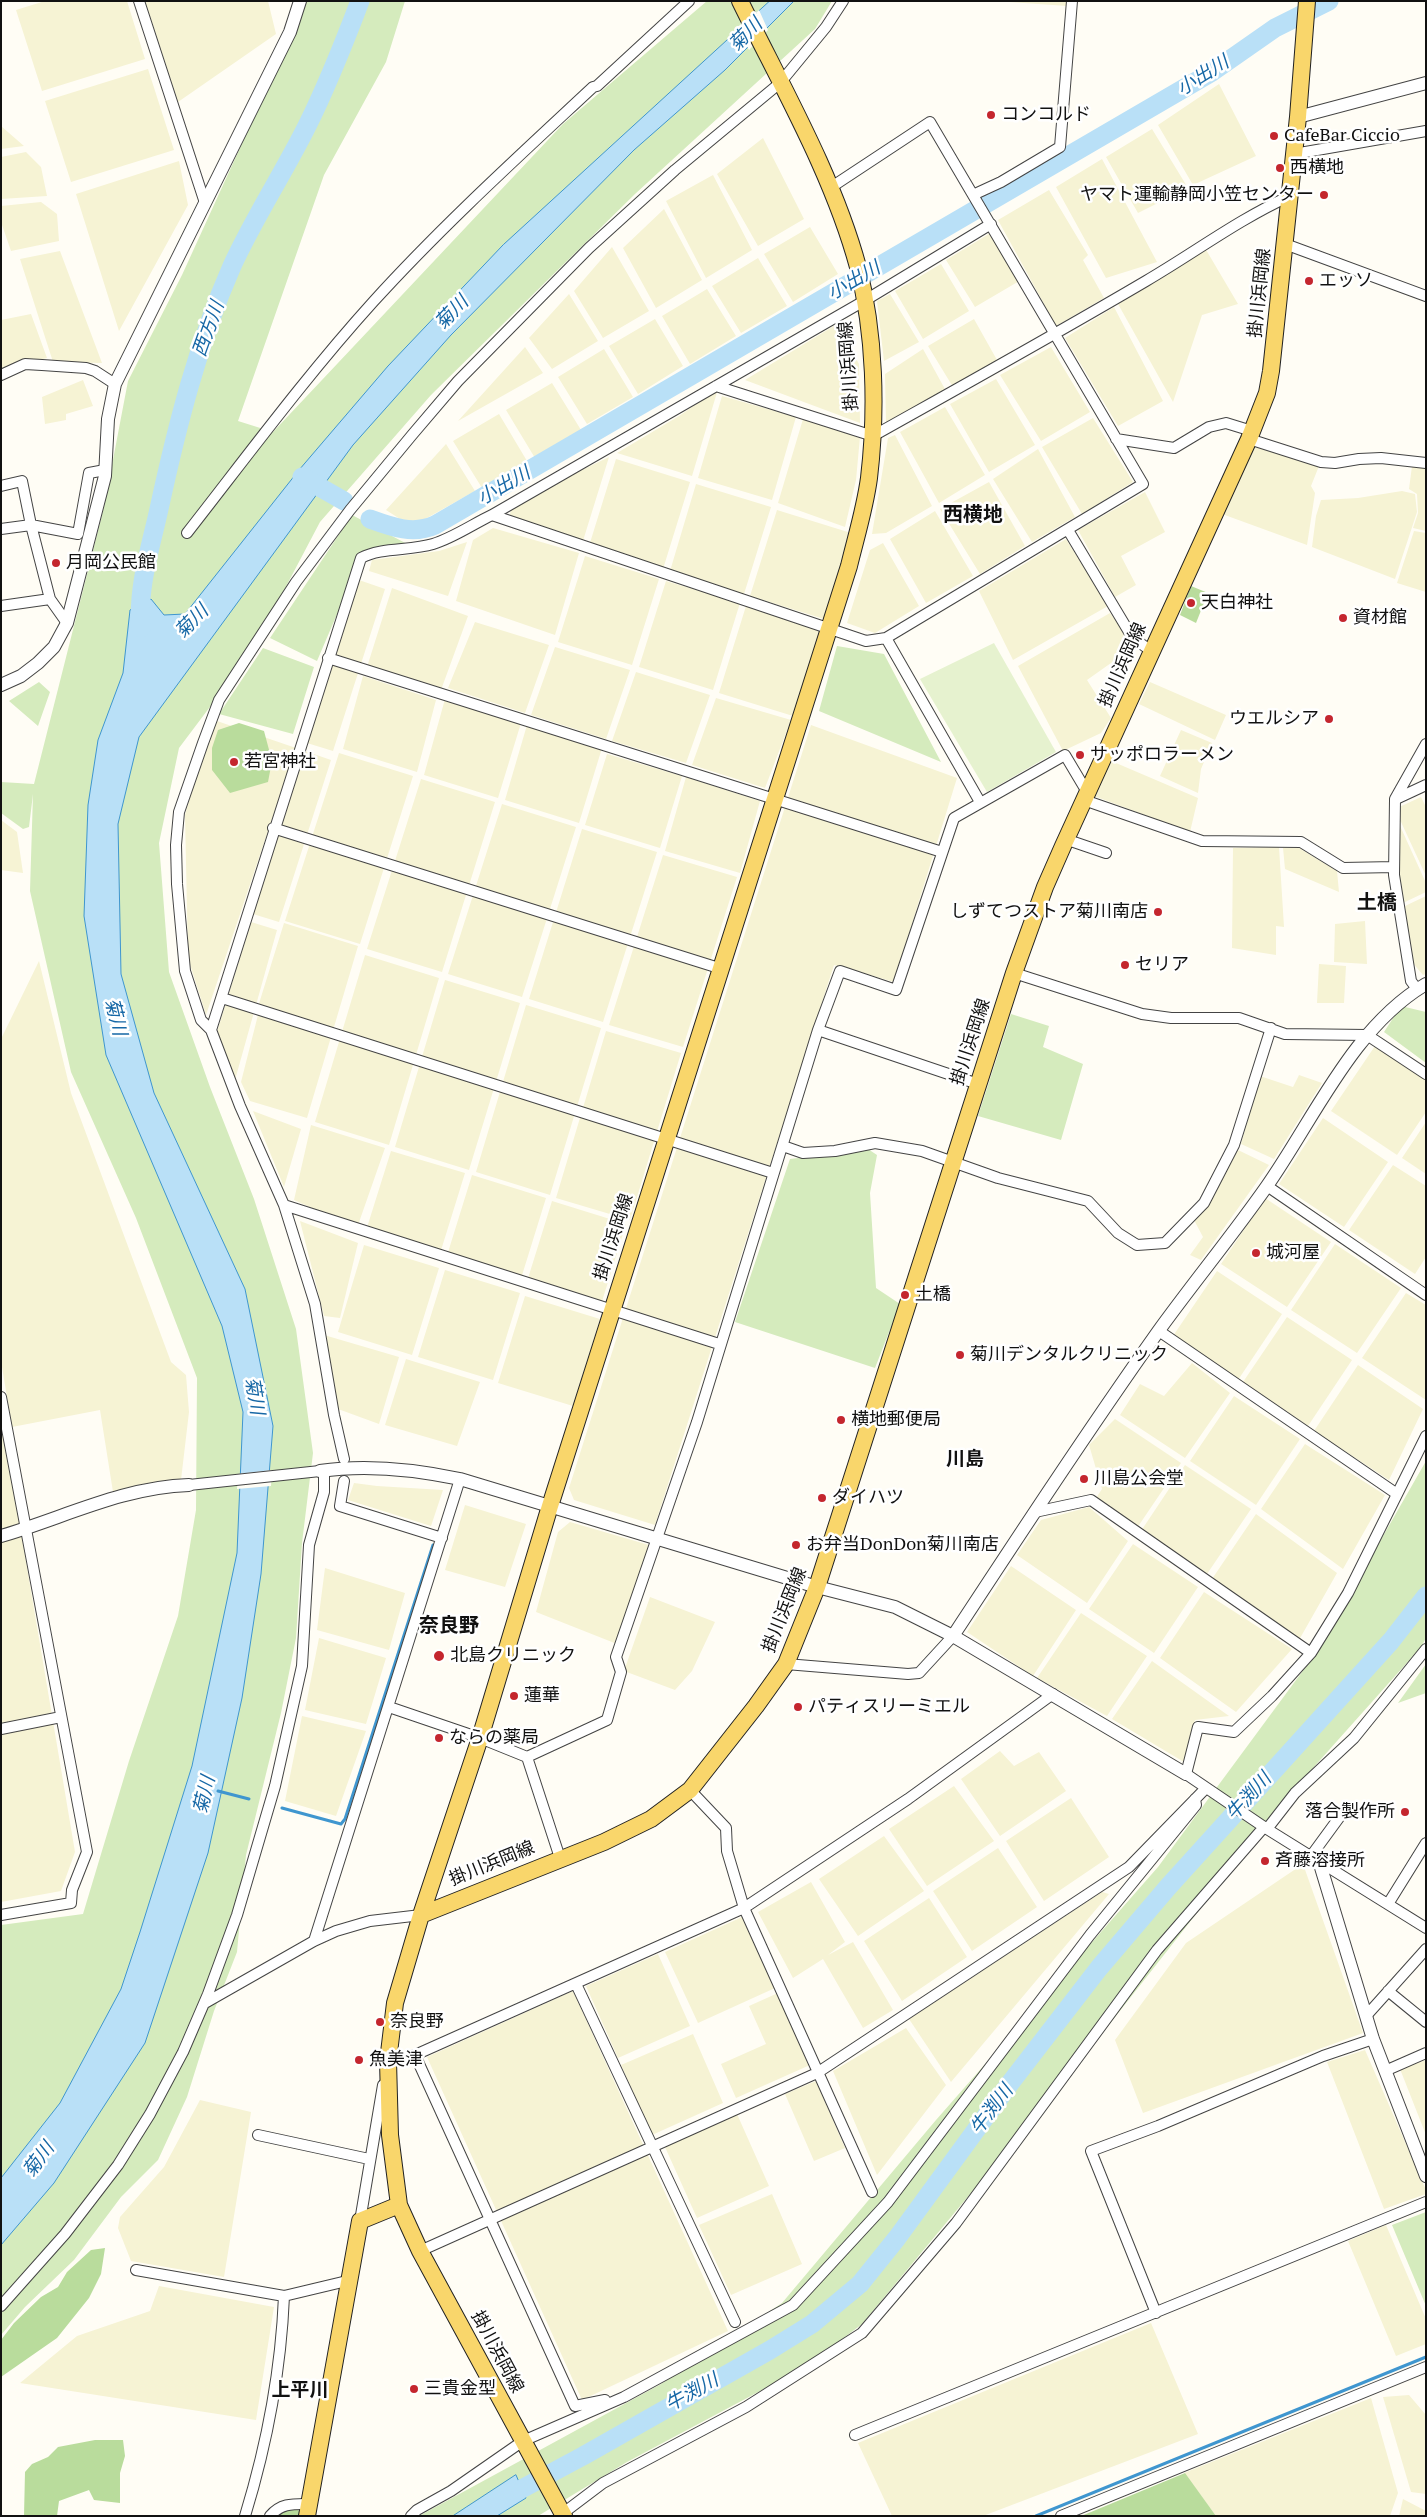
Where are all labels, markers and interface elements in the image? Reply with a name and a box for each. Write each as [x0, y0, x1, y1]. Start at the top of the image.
water label: 菊川 [725, 14, 767, 56]
water label: 小出川 [1173, 51, 1233, 101]
place label: コンコルド [1001, 104, 1091, 126]
marker: コンコルド [985, 109, 997, 121]
place label: CafeBar Ciccio [1284, 125, 1400, 147]
marker: CafeBar Ciccio [1268, 130, 1280, 142]
place label: 西横地 [1290, 157, 1344, 179]
marker: 西横地 [1274, 162, 1286, 174]
place label: ヤマト運輸静岡小笠センター [1080, 184, 1314, 206]
marker: ヤマト運輸静岡小笠センター [1318, 189, 1330, 201]
street label: 掛川浜岡線 [1245, 247, 1275, 339]
water label: 小出川 [824, 257, 884, 305]
place label: エッソ [1319, 270, 1373, 292]
marker: エッソ [1303, 275, 1315, 287]
water label: 菊川 [431, 291, 473, 335]
water label: 西方川 [189, 298, 229, 360]
street label: 掛川浜岡線 [835, 320, 863, 412]
water label: 小出川 [474, 462, 534, 510]
district label: 西横地 [943, 503, 1003, 527]
place label: 月岡公民館 [66, 552, 156, 574]
marker: 月岡公民館 [50, 557, 62, 569]
place label: 天白神社 [1201, 592, 1273, 614]
marker: 天白神社 [1185, 597, 1197, 609]
water label: 菊川 [171, 601, 213, 643]
place label: 資材館 [1353, 607, 1407, 629]
marker: 資材館 [1337, 612, 1349, 624]
street label: 掛川浜岡線 [1095, 619, 1151, 711]
place label: ウエルシア [1229, 708, 1319, 730]
marker: ウエルシア [1323, 713, 1335, 725]
place label: サッポロラーメン [1090, 744, 1234, 766]
marker: サッポロラーメン [1074, 749, 1086, 761]
place label: 若宮神社 [244, 751, 316, 773]
marker: 若宮神社 [228, 756, 240, 768]
district label: 土橋 [1357, 891, 1397, 915]
place label: しずてつストア菊川南店 [950, 901, 1148, 923]
marker: しずてつストア菊川南店 [1152, 906, 1164, 918]
place label: セリア [1135, 954, 1189, 976]
marker: セリア [1119, 959, 1131, 971]
water label: 菊川 [99, 996, 131, 1038]
street label: 掛川浜岡線 [947, 996, 995, 1088]
street label: 掛川浜岡線 [590, 1191, 638, 1283]
place label: 城河屋 [1266, 1242, 1320, 1264]
marker: 城河屋 [1250, 1247, 1262, 1259]
place label: 土橋 [915, 1284, 951, 1306]
marker: 土橋 [899, 1289, 911, 1301]
place label: 菊川デンタルクリニック [970, 1344, 1168, 1366]
marker: 菊川デンタルクリニック [954, 1349, 966, 1361]
water label: 菊川 [240, 1375, 268, 1417]
place label: 横地郵便局 [851, 1409, 941, 1431]
marker: 横地郵便局 [835, 1414, 847, 1426]
district label: 川島 [946, 1449, 984, 1471]
place label: 川島公会堂 [1094, 1468, 1184, 1490]
marker: 川島公会堂 [1078, 1473, 1090, 1485]
place label: ダイハツ [832, 1487, 904, 1509]
marker: ダイハツ [816, 1492, 828, 1504]
place label: お弁当DonDon菊川南店 [806, 1534, 999, 1556]
marker: お弁当DonDon菊川南店 [790, 1539, 802, 1551]
street label: 掛川浜岡線 [758, 1564, 812, 1656]
district label: 奈良野 [419, 1614, 479, 1638]
place label: 北島クリニック [450, 1645, 576, 1667]
marker: 北島クリニック [432, 1649, 446, 1663]
place label: 蓮華 [524, 1685, 560, 1707]
marker: 蓮華 [508, 1690, 520, 1702]
place label: パティスリーミエル [808, 1696, 970, 1718]
marker: パティスリーミエル [792, 1701, 804, 1713]
place label: ならの薬局 [449, 1727, 539, 1749]
marker: ならの薬局 [433, 1732, 445, 1744]
water label: 牛渕川 [1221, 1768, 1277, 1826]
water label: 菊川 [190, 1774, 220, 1816]
place label: 落合製作所 [1305, 1801, 1395, 1823]
marker: 落合製作所 [1399, 1806, 1411, 1818]
street label: 掛川浜岡線 [446, 1837, 538, 1891]
place label: 斉藤溶接所 [1275, 1850, 1365, 1872]
marker: 斉藤溶接所 [1259, 1855, 1271, 1867]
place label: 奈良野 [390, 2011, 444, 2033]
marker: 奈良野 [374, 2016, 386, 2028]
place label: 魚美津 [369, 2049, 423, 2071]
marker: 魚美津 [353, 2054, 365, 2066]
water label: 牛渕川 [966, 2080, 1018, 2140]
water label: 菊川 [18, 2138, 60, 2182]
street label: 掛川浜岡線 [466, 2307, 528, 2397]
water label: 牛渕川 [662, 2369, 722, 2417]
place label: 三貴金型 [424, 2378, 496, 2400]
district label: 上平川 [272, 2380, 328, 2402]
marker: 三貴金型 [408, 2383, 420, 2395]

